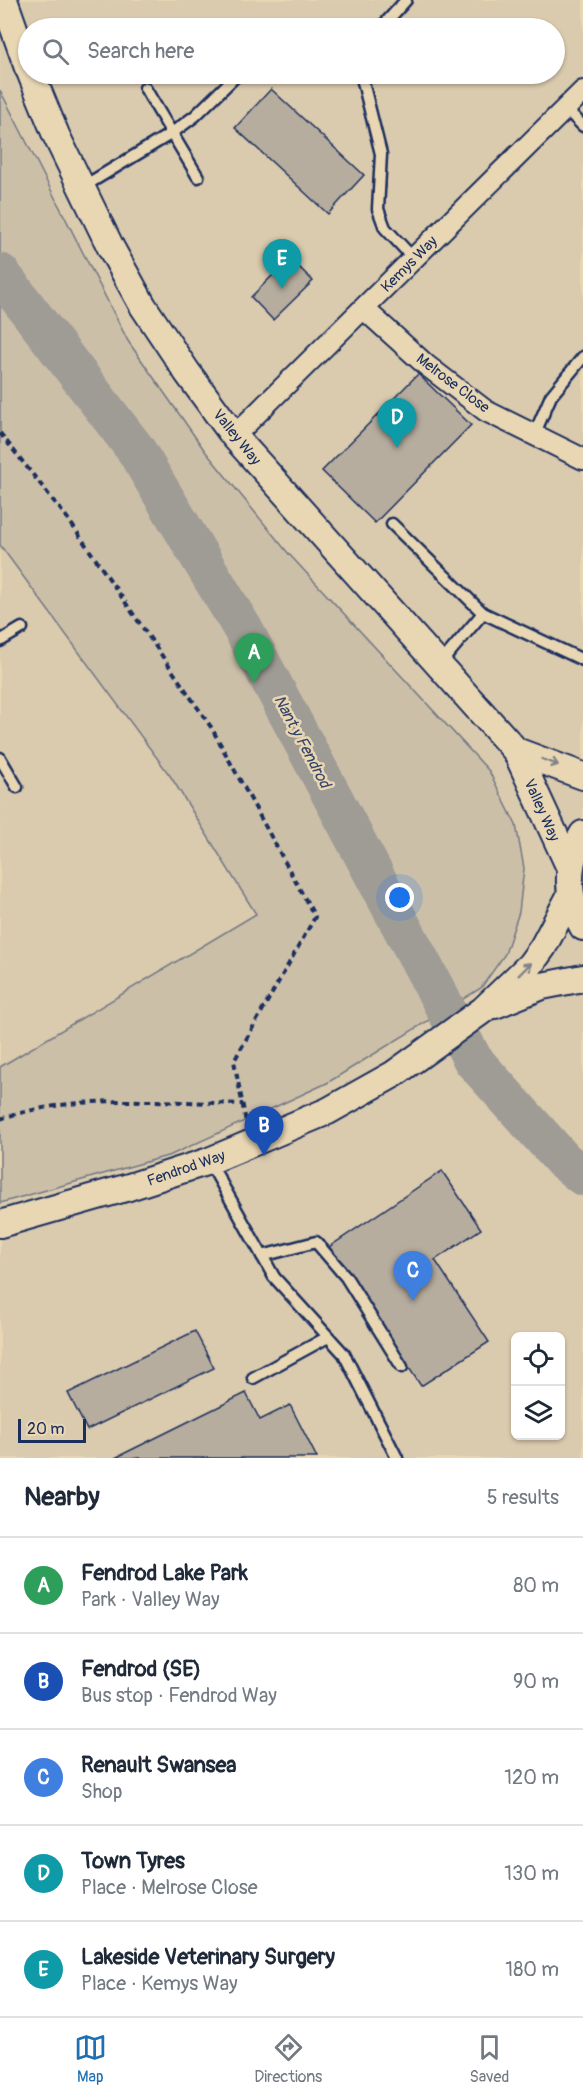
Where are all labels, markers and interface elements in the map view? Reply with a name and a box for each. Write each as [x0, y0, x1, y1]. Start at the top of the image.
search box [18, 18, 565, 84]
icon: search [39, 35, 72, 68]
text: Search here [87, 37, 194, 65]
street label: Kemys Way [377, 232, 442, 297]
pin: E [262, 240, 302, 289]
street label: Melrose Close [412, 350, 494, 418]
pin: D [378, 398, 416, 448]
street label: Valley Way [208, 406, 265, 470]
pin: A [234, 634, 274, 683]
water label: Nant y Fendrod [269, 692, 336, 793]
one-way arrow [540, 758, 559, 769]
street label: Valley Way [519, 776, 564, 845]
your location [385, 883, 414, 912]
one-way arrow [517, 962, 532, 977]
pin: B [244, 1106, 284, 1156]
street label: Fendrod Way [145, 1146, 228, 1191]
pin: C [394, 1252, 432, 1301]
map controls [511, 1332, 565, 1440]
button: locate [511, 1332, 565, 1386]
button: layers [511, 1386, 565, 1440]
scale bar [18, 1416, 86, 1444]
text: 20 m [27, 1419, 65, 1439]
text: Nearby [24, 1481, 100, 1513]
text: 5 results [487, 1485, 559, 1510]
text: Fendrod Lake Park [81, 1559, 248, 1587]
text: A [37, 1573, 50, 1598]
text: 80 m [513, 1573, 559, 1598]
text: Park · Valley Way [81, 1587, 220, 1612]
text: Fendrod (SE) [81, 1655, 201, 1683]
text: B [38, 1669, 49, 1694]
text: 90 m [513, 1669, 559, 1694]
text: Bus stop · Fendrod Way [81, 1683, 277, 1708]
text: Renault Swansea [81, 1751, 237, 1779]
text: C [37, 1765, 50, 1790]
text: 120 m [504, 1765, 559, 1790]
text: Shop [81, 1779, 122, 1804]
text: Town Tyres [81, 1847, 185, 1875]
text: D [37, 1861, 50, 1886]
text: 130 m [504, 1861, 559, 1886]
text: Place · Melrose Close [81, 1875, 258, 1900]
text: Lakeside Veterinary Surgery [81, 1943, 335, 1971]
text: E [38, 1957, 49, 1982]
text: 180 m [505, 1957, 559, 1982]
text: Place · Kemys Way [81, 1971, 237, 1996]
tab: Map [74, 2031, 107, 2087]
tab: Directions [254, 2031, 322, 2087]
tab: Saved [470, 2031, 509, 2087]

